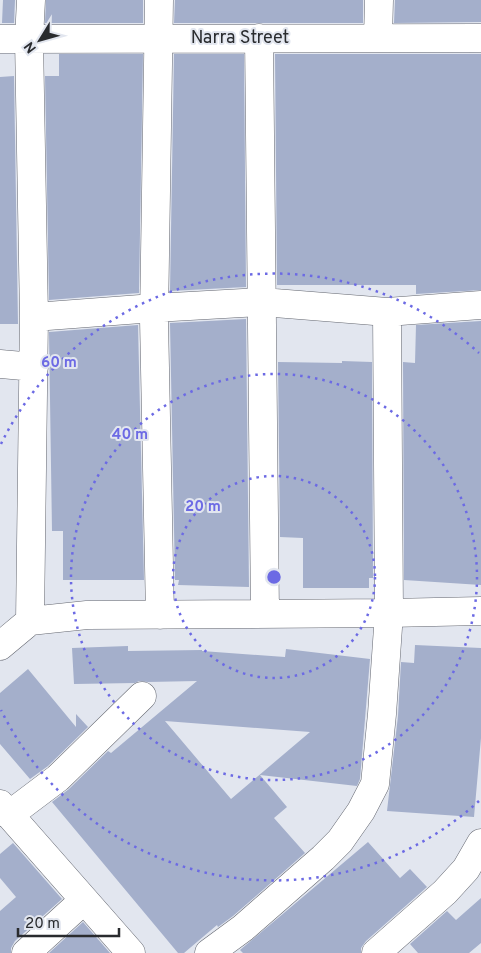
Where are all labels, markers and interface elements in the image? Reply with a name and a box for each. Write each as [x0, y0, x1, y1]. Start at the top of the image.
north arrow [15, 15, 65, 65]
street label: Narra Street [191, 27, 289, 50]
text: N [21, 38, 41, 56]
text: 60 m [41, 354, 77, 373]
text: 40 m [112, 426, 148, 445]
text: 20 m [185, 498, 221, 517]
centre of rings [265, 568, 283, 586]
scale bar [18, 906, 119, 938]
text: 20 m [25, 915, 60, 934]

